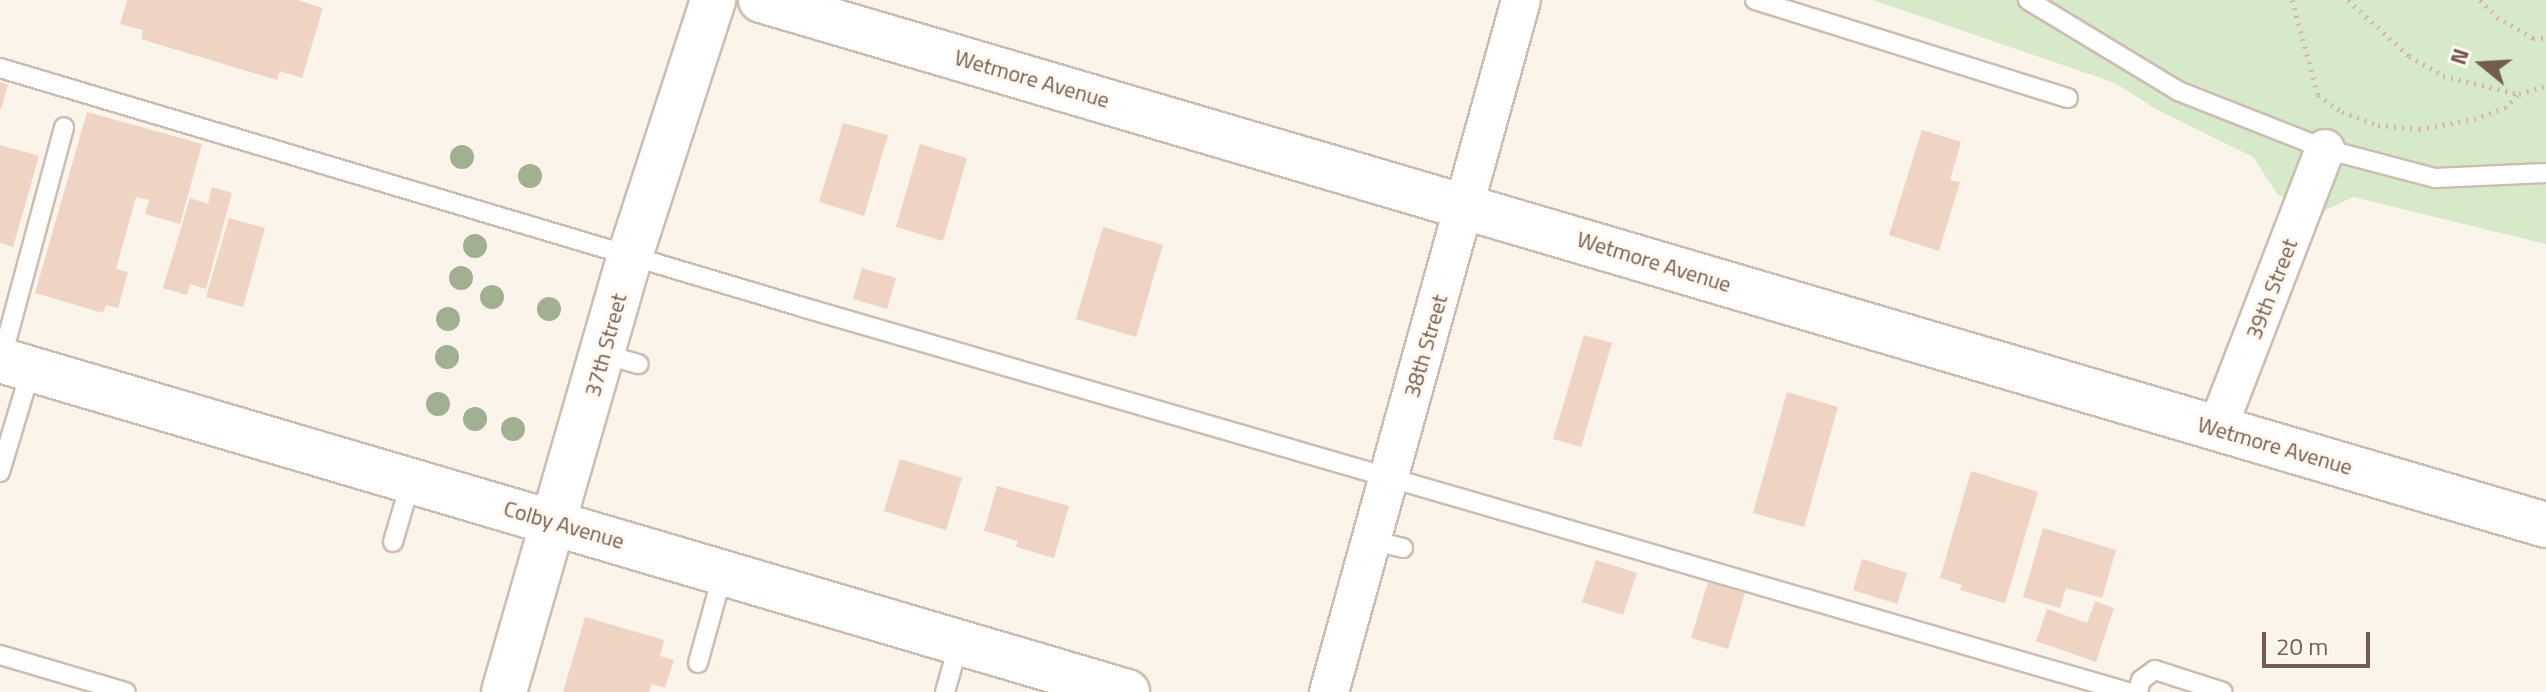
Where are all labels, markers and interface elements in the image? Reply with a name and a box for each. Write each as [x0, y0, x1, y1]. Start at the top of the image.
north arrow [2442, 24, 2522, 104]
street label: Wetmore Avenue [951, 44, 1113, 114]
text: N [2441, 44, 2478, 69]
street label: Wetmore Avenue [1574, 226, 1734, 298]
street label: 39th Street [2241, 235, 2303, 343]
street label: 37th Street [580, 291, 632, 399]
street label: 38th Street [1399, 292, 1453, 400]
street label: Wetmore Avenue [2194, 411, 2356, 481]
street label: Colby Avenue [501, 495, 627, 555]
scale bar [2266, 616, 2374, 666]
text: 20 m [2276, 628, 2328, 664]

